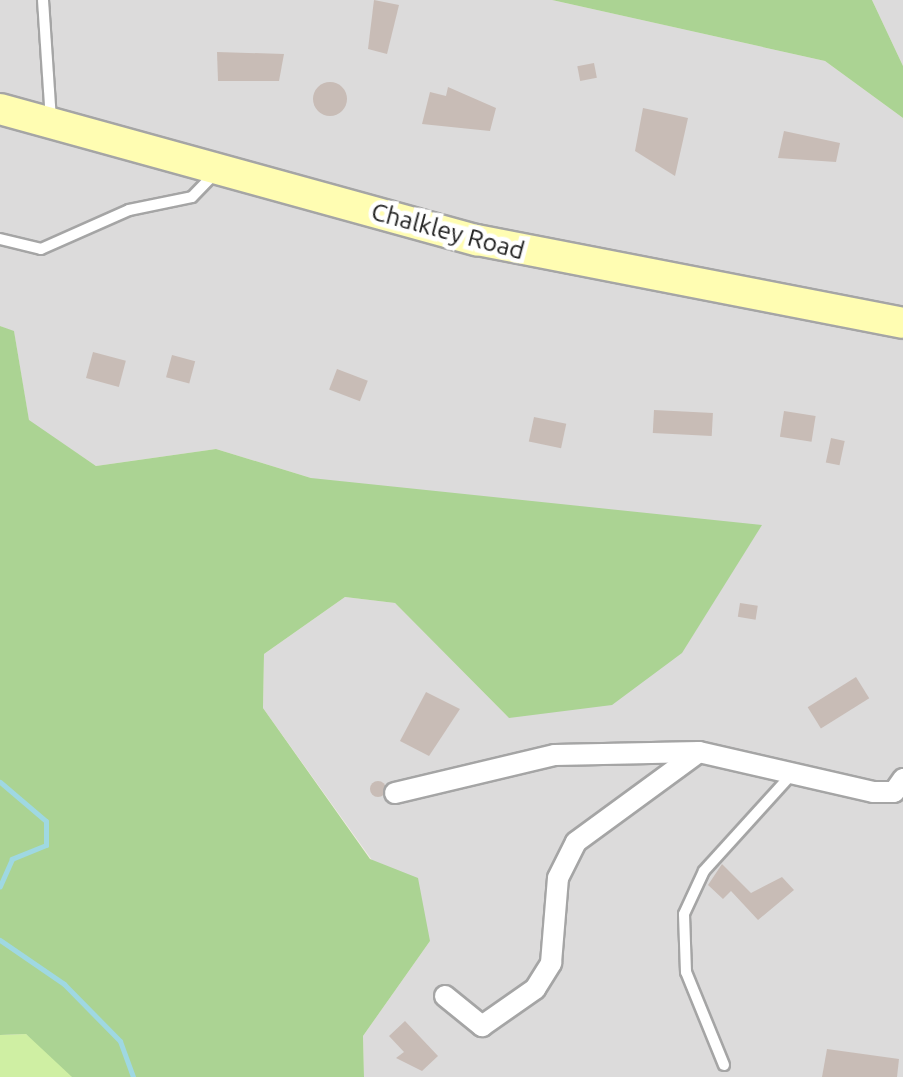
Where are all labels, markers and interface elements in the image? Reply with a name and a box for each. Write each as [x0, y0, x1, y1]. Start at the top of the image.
street label: Chalkley Road [368, 196, 528, 266]

